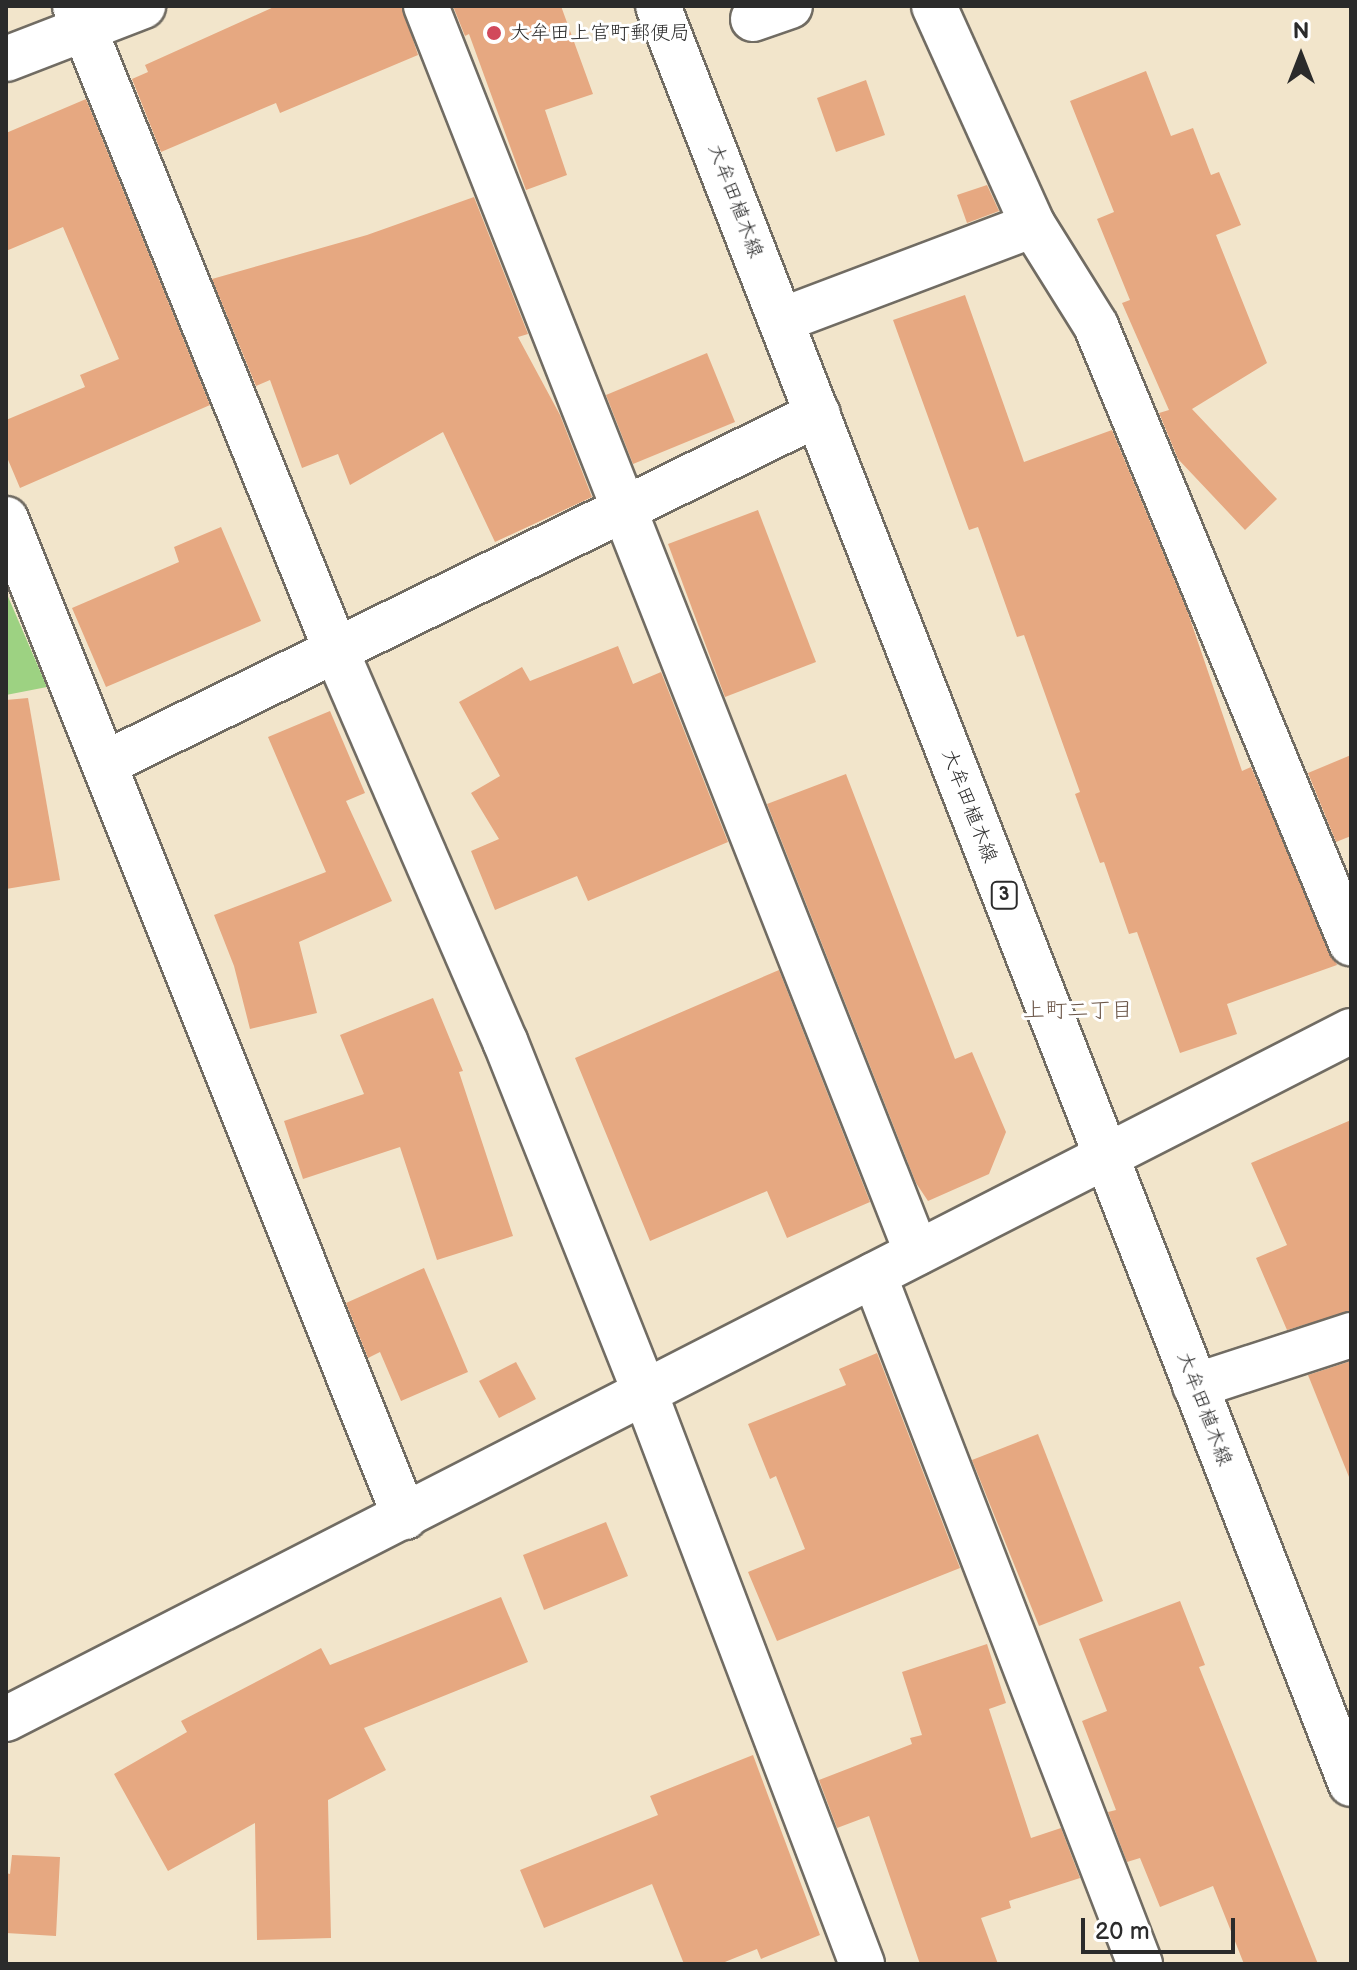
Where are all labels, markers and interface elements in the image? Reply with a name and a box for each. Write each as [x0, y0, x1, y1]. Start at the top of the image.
north arrow [1261, 16, 1341, 96]
text: N [1293, 18, 1309, 45]
place label: 大牟田上官町郵便局 [510, 21, 690, 45]
marker: 大牟田上官町郵便局 [485, 24, 503, 42]
street label: 大牟田植木線 [702, 141, 768, 261]
street label: 大牟田植木線 [936, 746, 1002, 866]
road number: 3 [990, 881, 1018, 909]
district label: 上町二丁目 [1023, 998, 1133, 1024]
street label: 大牟田植木線 [1171, 1349, 1237, 1469]
scale bar [1085, 1902, 1239, 1952]
text: 20 m [1095, 1917, 1150, 1946]

